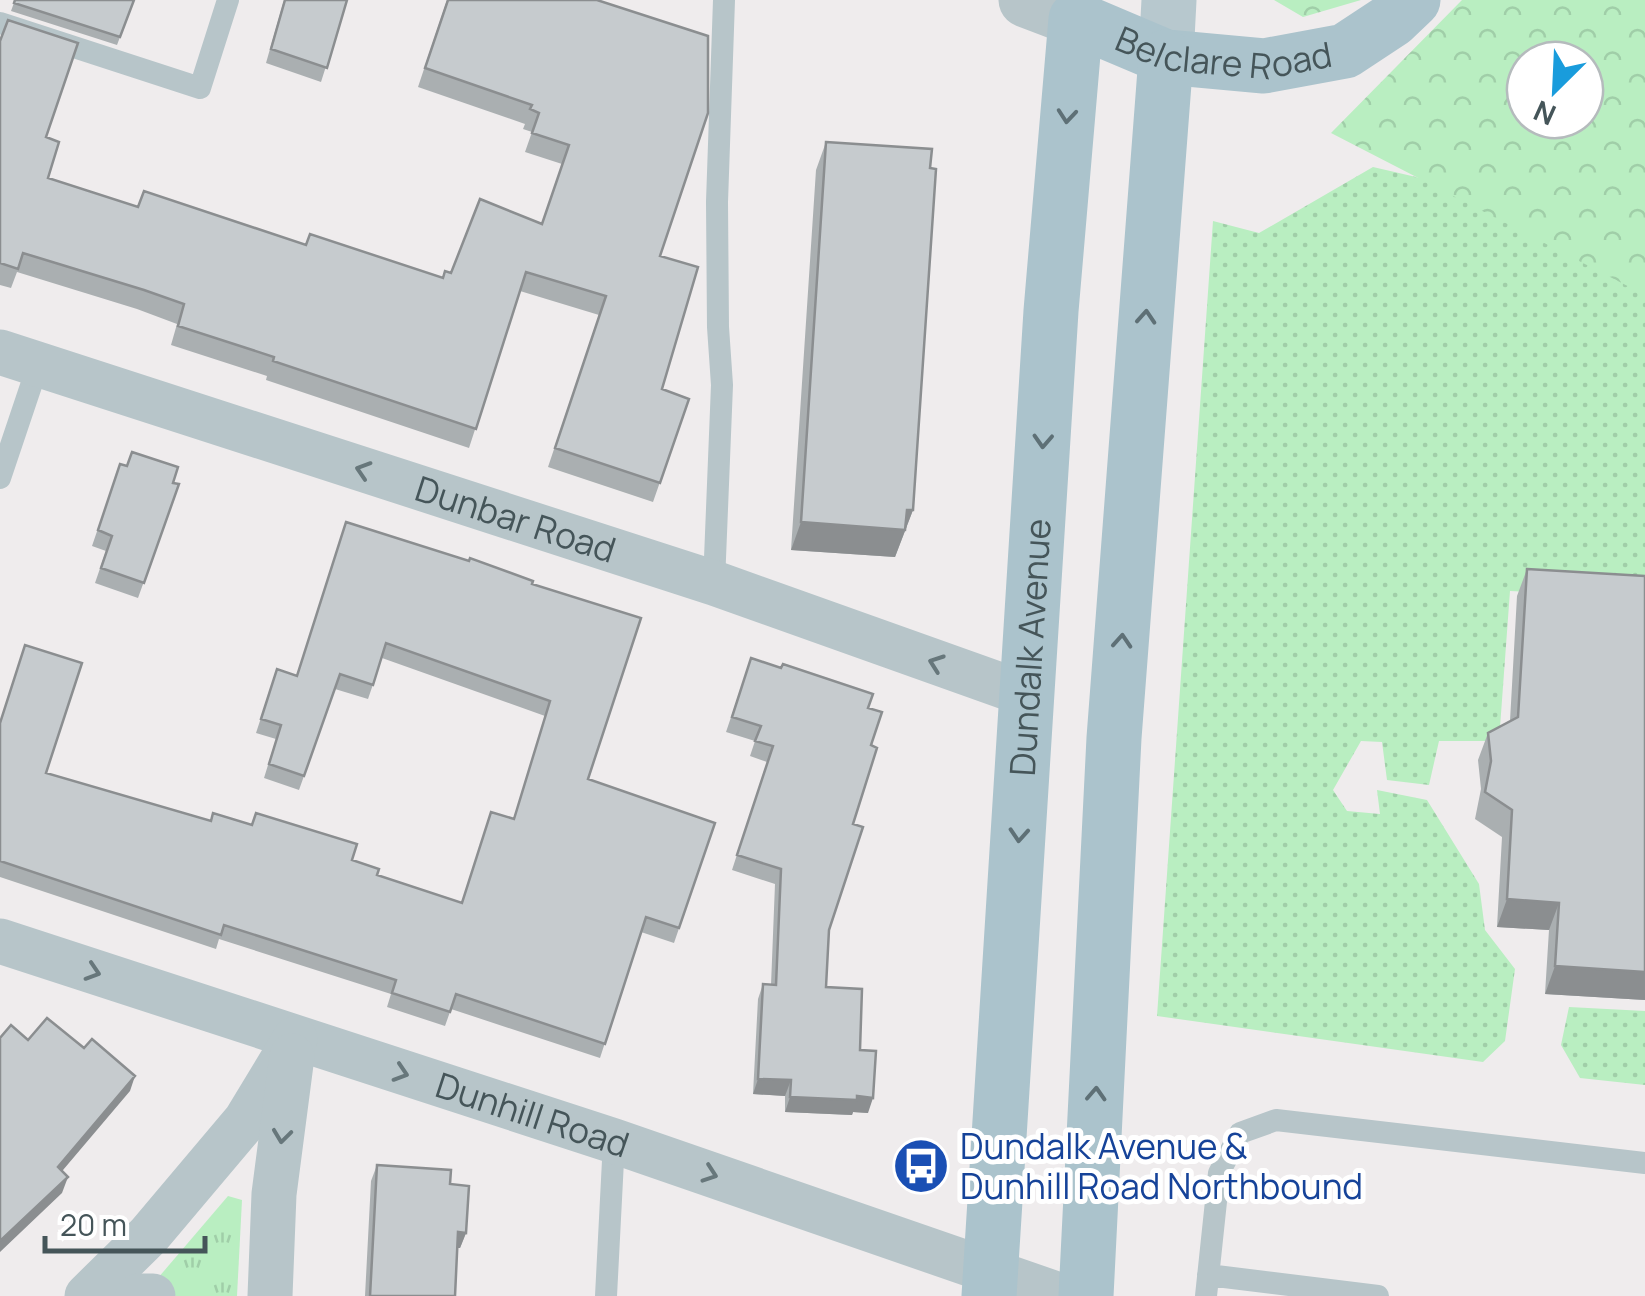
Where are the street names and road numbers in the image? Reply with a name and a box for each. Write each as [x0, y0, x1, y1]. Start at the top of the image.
street label: Belclare Road [1108, 15, 1336, 91]
street label: Dunbar Road [409, 464, 622, 574]
street label: Dundalk Avenue [998, 517, 1062, 777]
street label: Dunhill Road [430, 1061, 636, 1168]

